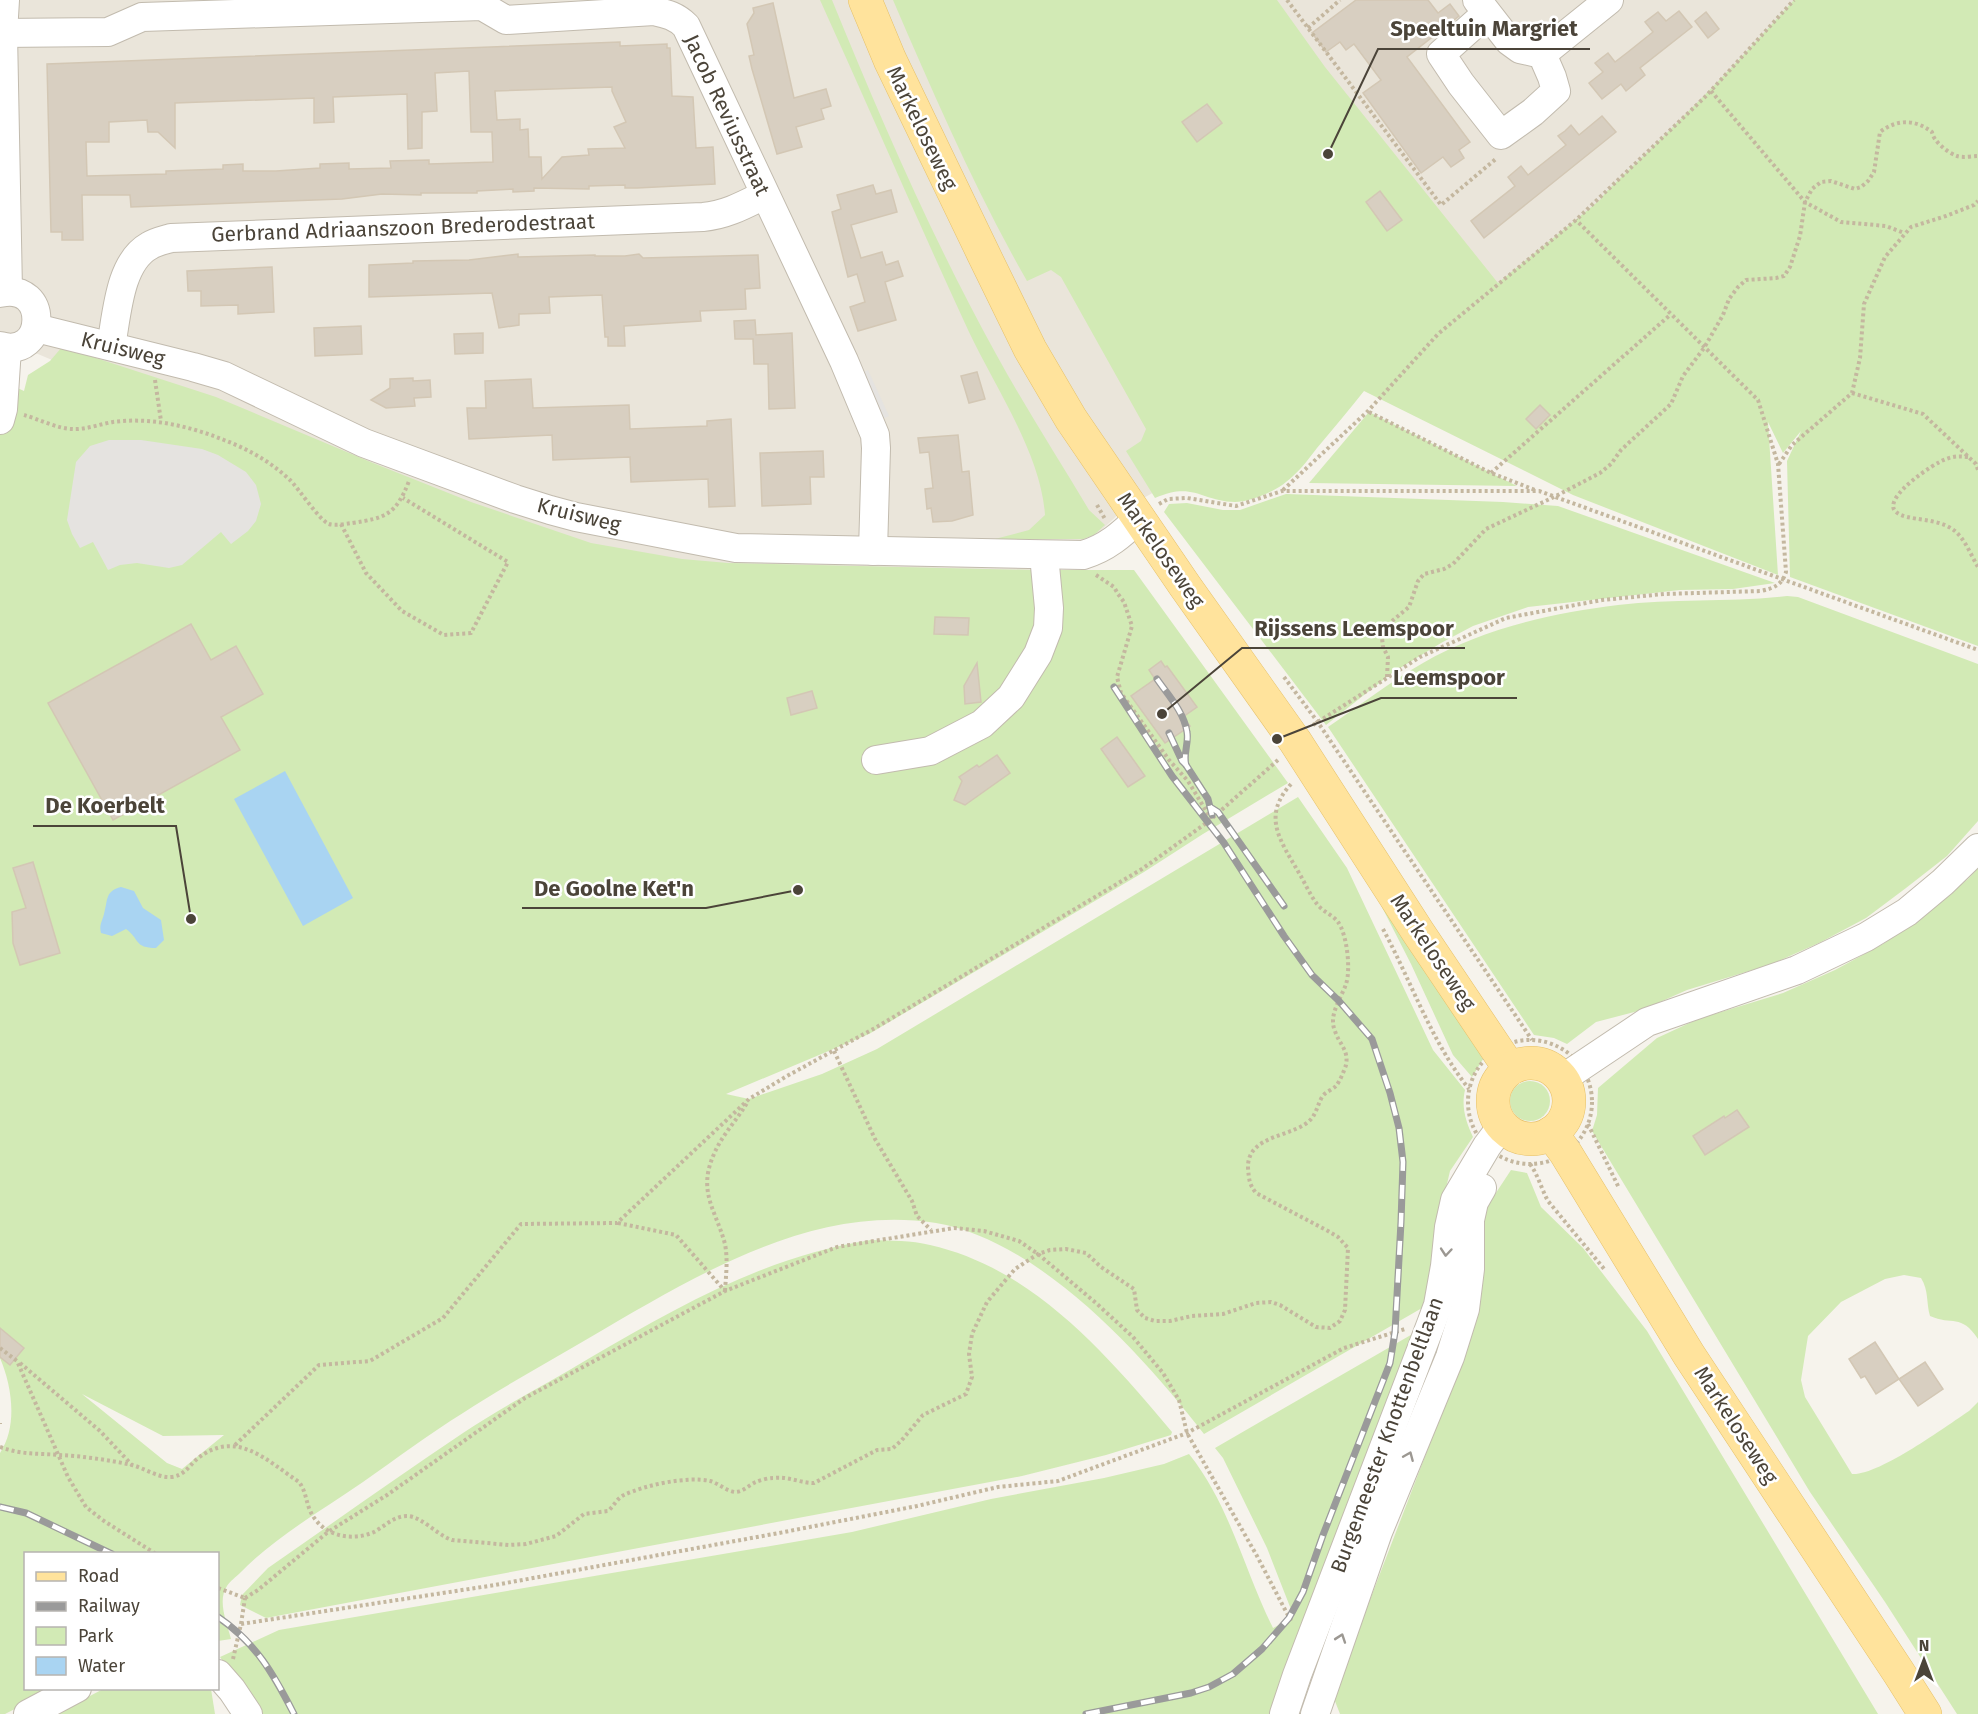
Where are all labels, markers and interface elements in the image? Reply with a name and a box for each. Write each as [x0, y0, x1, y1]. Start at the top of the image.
callout: Speeltuin Margriet [1378, 9, 1590, 49]
text: Speeltuin Margriet [1390, 15, 1578, 42]
street label: Jacob Reviusstraat [678, 30, 776, 200]
street label: Markeloseweg [881, 62, 963, 194]
street label: Gerbrand Adriaanszoon Brederodestraat [211, 208, 596, 248]
street label: Kruisweg [78, 326, 168, 372]
street label: Markeloseweg [1112, 487, 1210, 613]
street label: Kruisweg [534, 492, 624, 538]
callout: Rijssens Leemspoor [1242, 608, 1465, 648]
text: Rijssens Leemspoor [1254, 615, 1454, 642]
callout: Leemspoor [1381, 658, 1517, 698]
text: Leemspoor [1393, 664, 1505, 691]
callout: De Koerbelt [33, 786, 176, 826]
text: De Koerbelt [45, 792, 165, 819]
callout: De Goolne Ket'n [522, 868, 706, 908]
text: De Goolne Ket'n [534, 875, 694, 902]
street label: Markeloseweg [1385, 889, 1482, 1015]
one-way arrow [1440, 1248, 1453, 1257]
street label: Burgemeester Knottenbeltlaan [1325, 1293, 1449, 1577]
street label: Markeloseweg [1688, 1361, 1784, 1489]
one-way arrow [1402, 1451, 1414, 1462]
legend [24, 1552, 219, 1690]
text: Road [78, 1565, 120, 1587]
text: Railway [78, 1595, 140, 1617]
text: Park [78, 1625, 114, 1647]
north arrow [1894, 1630, 1954, 1690]
one-way arrow [1334, 1633, 1346, 1644]
text: N [1919, 1636, 1929, 1655]
text: Water [78, 1655, 125, 1677]

